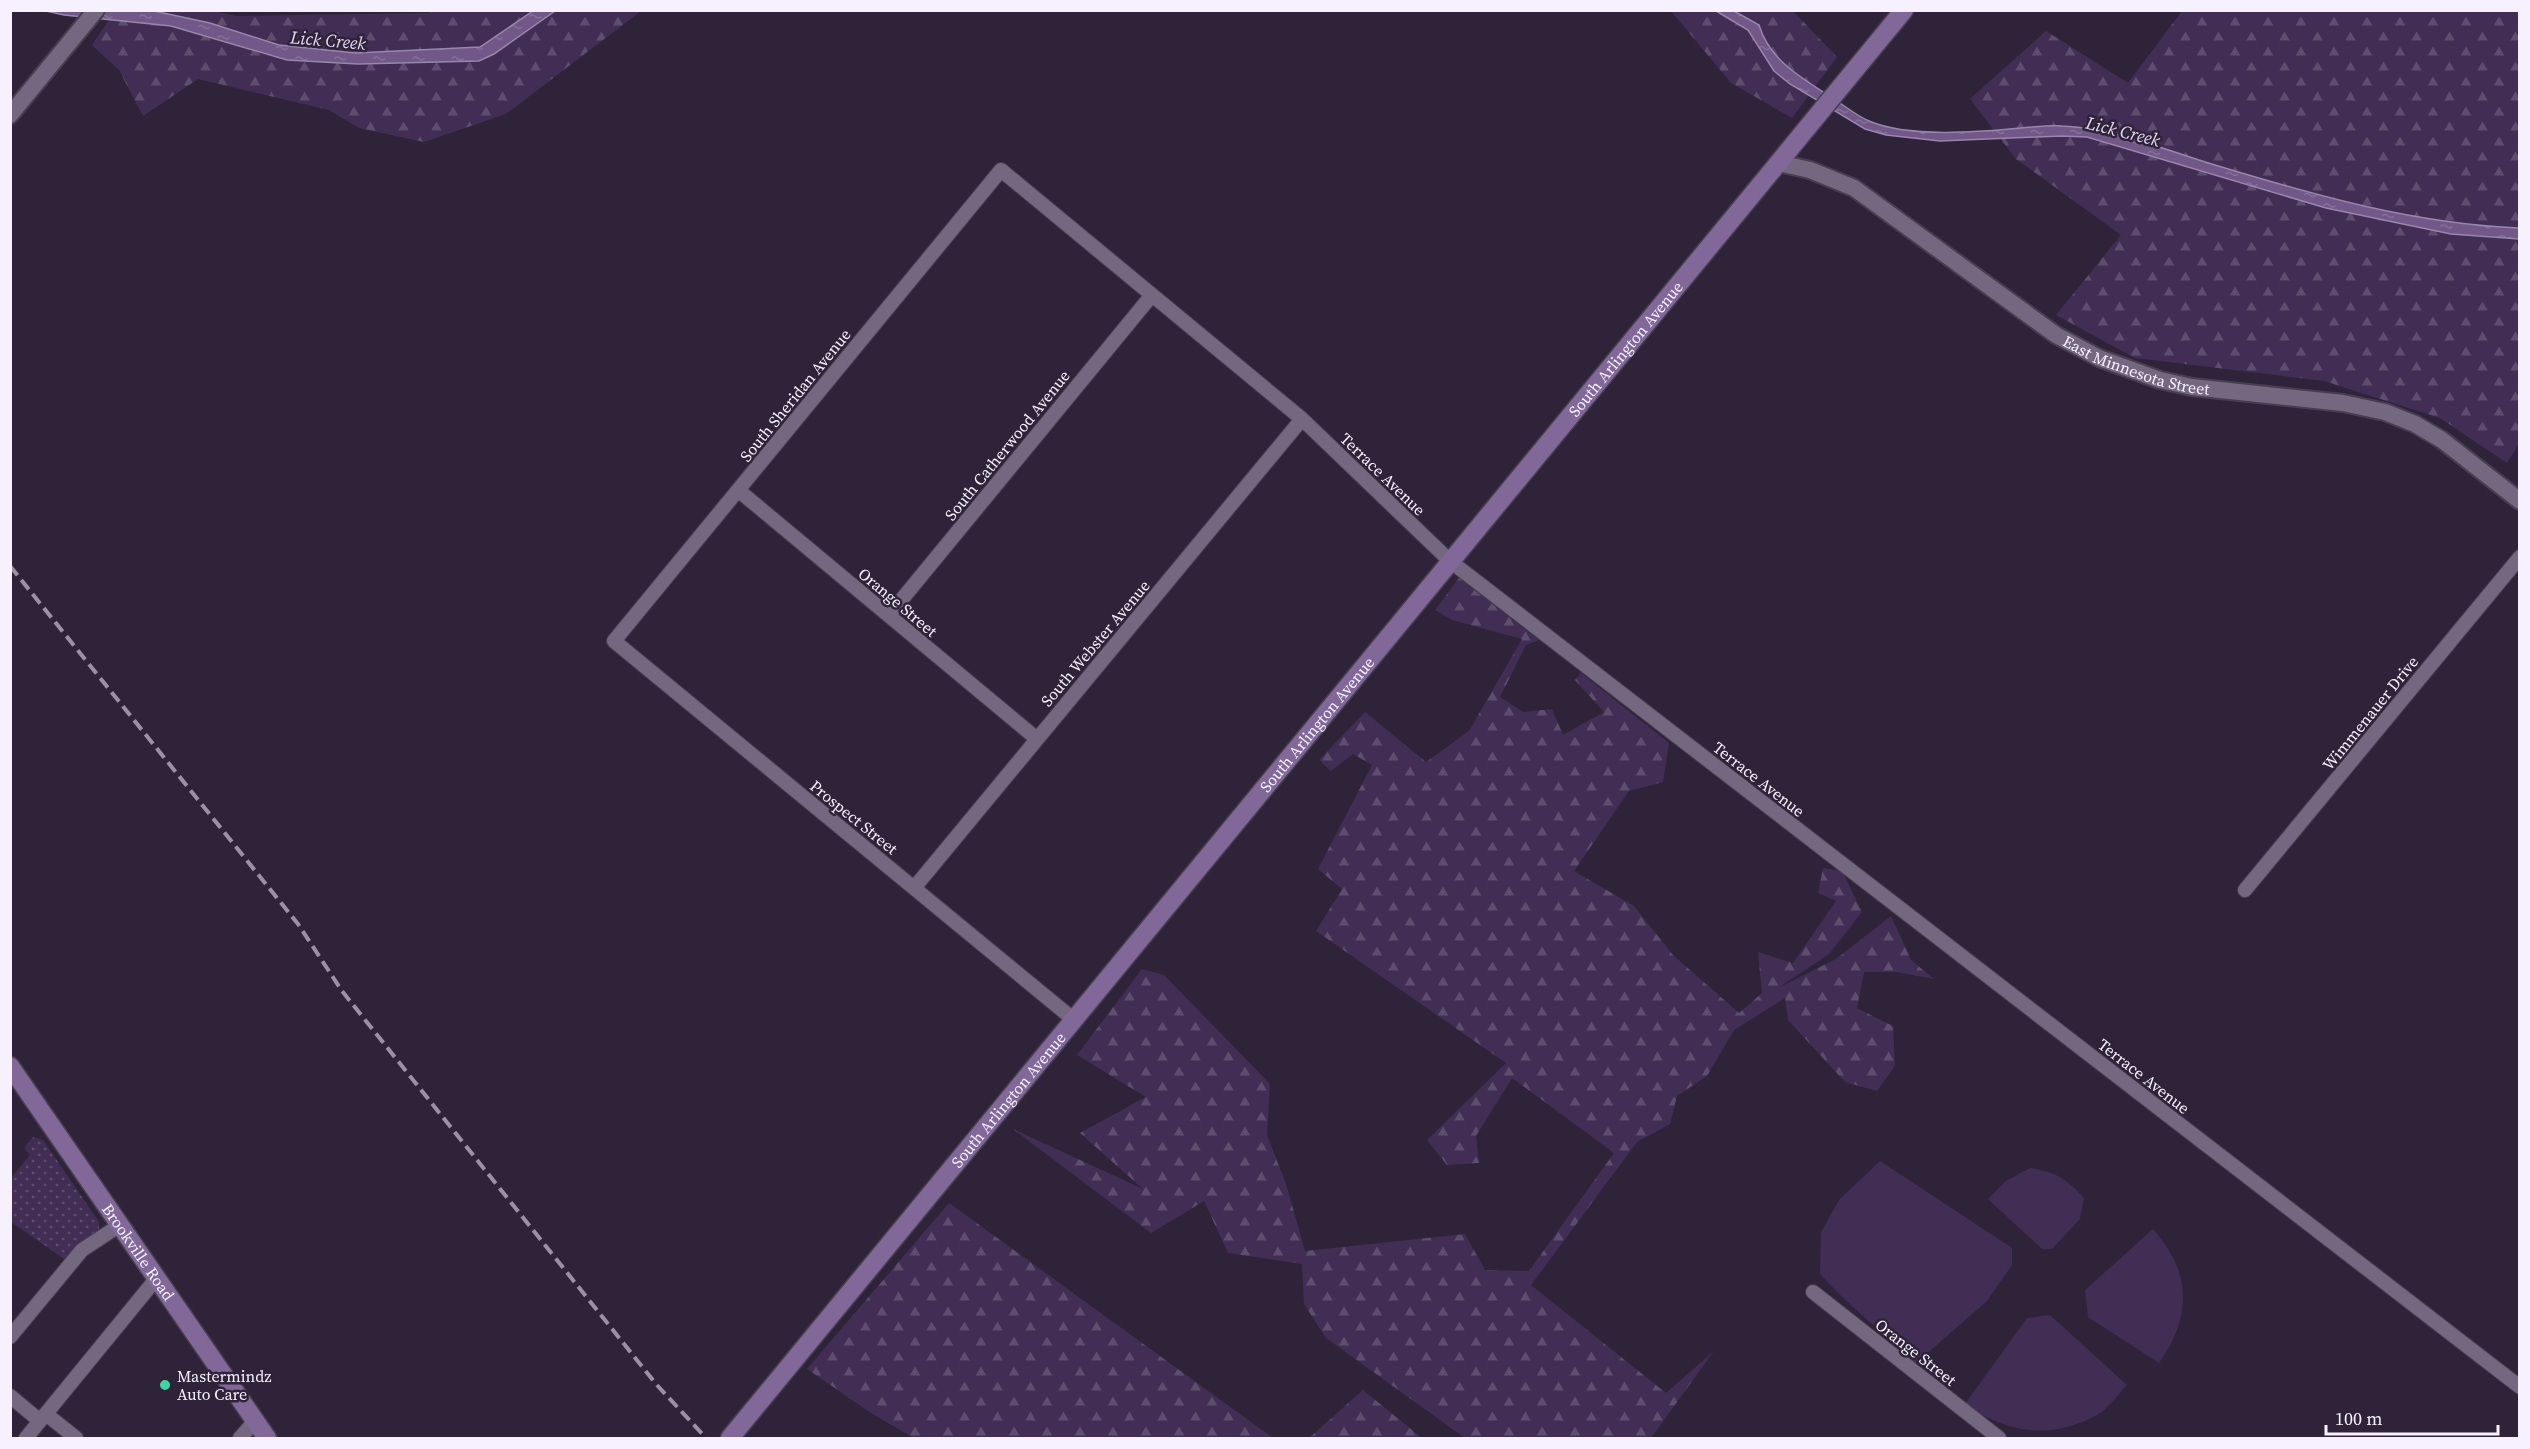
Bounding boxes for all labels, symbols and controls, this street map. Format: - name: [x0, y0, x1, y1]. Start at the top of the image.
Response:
- water label: Lick Creek: [288, 24, 367, 56]
- water label: Lick Creek: [2082, 109, 2163, 152]
- street label: South Arlington Avenue: [1563, 276, 1688, 421]
- street label: South Sheridan Avenue: [735, 324, 855, 466]
- street label: East Minnesota Street: [2059, 330, 2212, 400]
- street label: South Catherwood Avenue: [939, 365, 1075, 525]
- street label: Terrace Avenue: [1336, 428, 1430, 520]
- street label: Orange Street: [854, 562, 943, 642]
- street label: South Webster Avenue: [1035, 575, 1155, 711]
- street label: Wimmenauer Drive: [2317, 651, 2423, 775]
- street label: South Arlington Avenue: [1254, 652, 1379, 797]
- street label: Terrace Avenue: [1709, 736, 1809, 822]
- street label: Prospect Street: [805, 775, 903, 860]
- street label: South Arlington Avenue: [946, 1027, 1070, 1172]
- street label: Terrace Avenue: [2094, 1033, 2194, 1119]
- street label: Brookville Road: [97, 1199, 180, 1305]
- street label: Orange Street: [1871, 1313, 1962, 1391]
- place label: Mastermindz Auto Care: [177, 1365, 272, 1405]
- marker: Mastermindz Auto Care: [158, 1378, 172, 1392]
- scale bar: [2326, 1398, 2498, 1436]
- text: 100 m: [2335, 1406, 2382, 1431]

